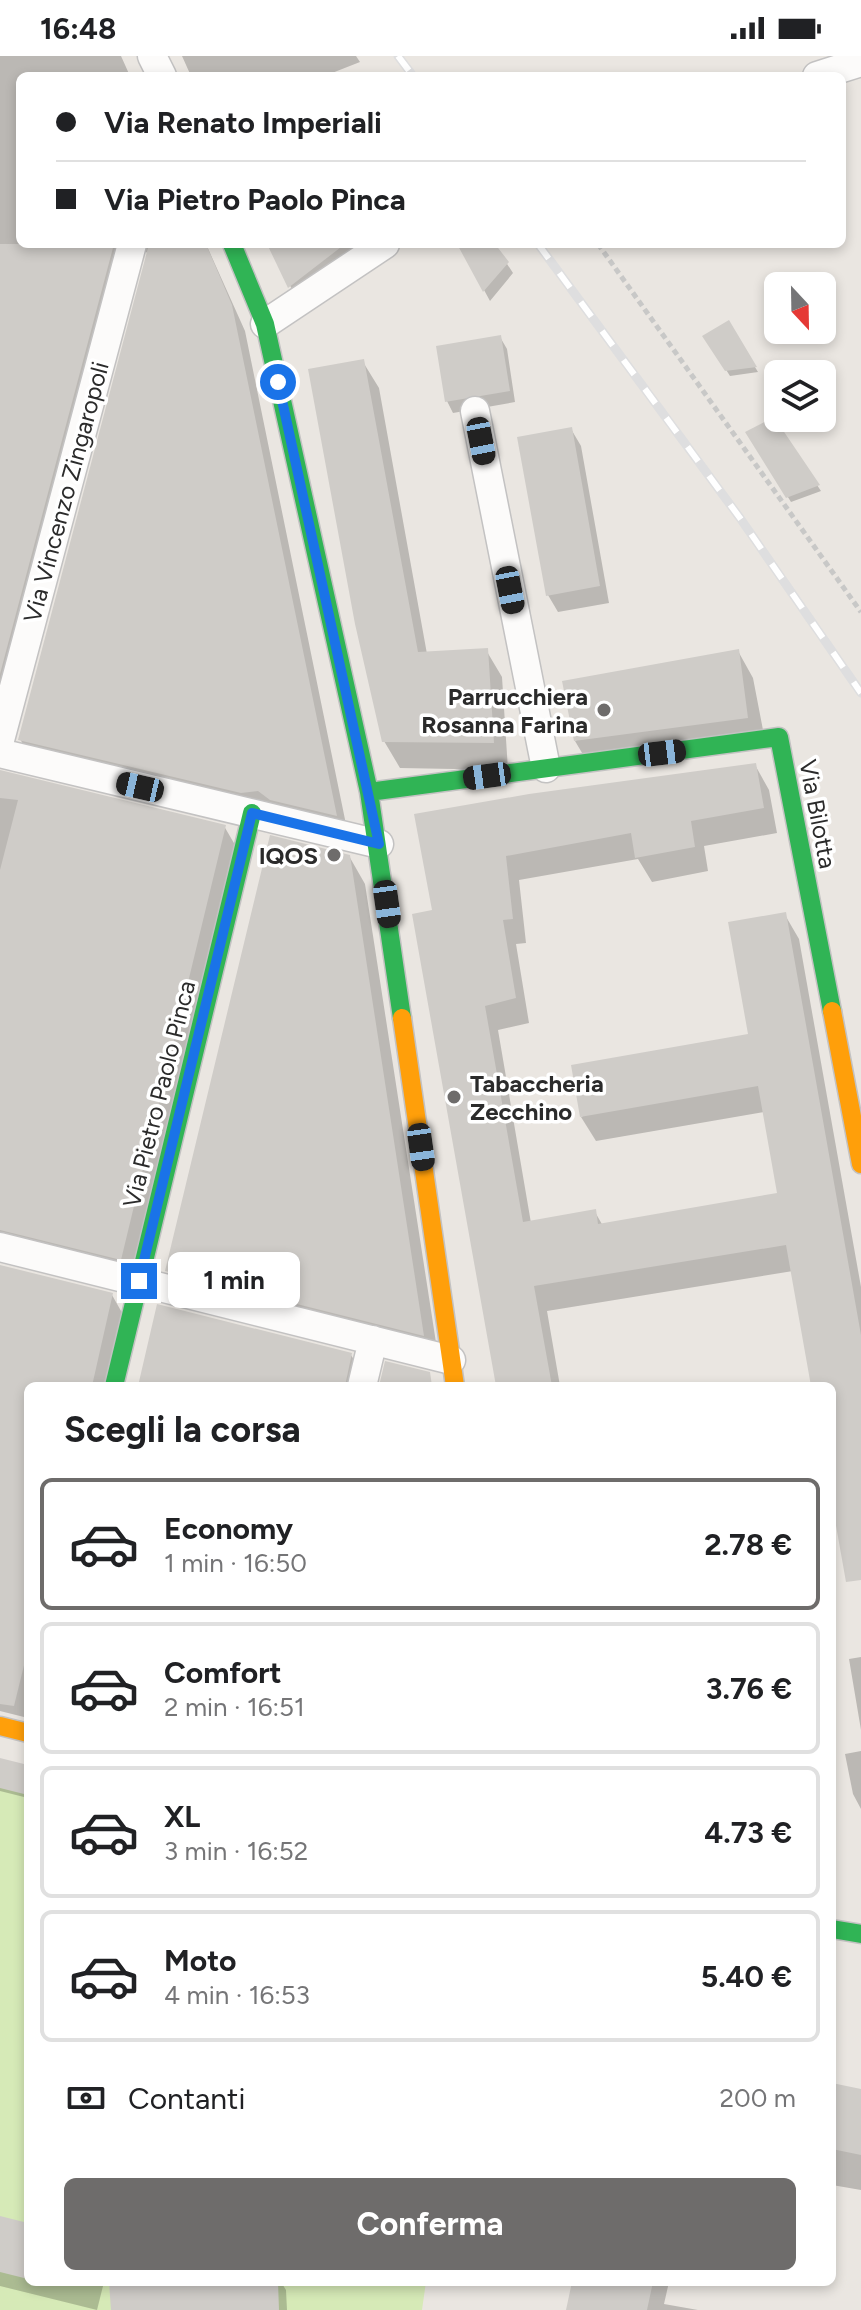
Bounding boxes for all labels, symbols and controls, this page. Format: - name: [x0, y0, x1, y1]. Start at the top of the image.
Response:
- text: 16:48: [40, 10, 116, 47]
- text: Via Renato Imperiali: [104, 104, 382, 141]
- text: Via Pietro Paolo Pinca: [104, 181, 406, 218]
- north arrow: [764, 272, 836, 344]
- map controls: [764, 272, 836, 432]
- street label: Via Vincenzo Zingaropoli: [17, 358, 115, 626]
- button: layers: [764, 360, 836, 432]
- route start: [260, 364, 296, 400]
- car: [465, 415, 497, 467]
- car: [494, 564, 526, 616]
- place label: Parrucchiera Rosanna Farina: [421, 682, 588, 739]
- marker: Parrucchiera Rosanna Farina: [595, 701, 613, 719]
- car: [637, 738, 687, 768]
- street label: Via Bilotta: [793, 757, 843, 871]
- car: [462, 761, 512, 791]
- car: [114, 770, 166, 804]
- place label: IQOS: [259, 841, 318, 870]
- marker: IQOS: [325, 846, 343, 864]
- car: [372, 879, 402, 929]
- street label: Via Pietro Paolo Pinca: [117, 977, 201, 1211]
- place label: Tabaccheria Zecchino: [470, 1069, 604, 1126]
- marker: Tabaccheria Zecchino: [445, 1088, 463, 1106]
- car: [406, 1122, 436, 1172]
- callout: 1 min: [167, 1253, 299, 1309]
- route end: [121, 1263, 157, 1299]
- text: 1 min: [203, 1264, 265, 1296]
- text: Scegli la corsa: [64, 1408, 301, 1451]
- icon: car: [68, 1508, 140, 1580]
- text: Economy: [164, 1510, 293, 1547]
- text: 2.78 €: [704, 1526, 792, 1563]
- text: 1 min · 16:50: [164, 1547, 307, 1579]
- icon: car: [68, 1652, 140, 1724]
- text: Comfort: [164, 1654, 282, 1691]
- text: 3.76 €: [706, 1670, 792, 1707]
- text: 2 min · 16:51: [164, 1691, 305, 1723]
- icon: car: [68, 1796, 140, 1868]
- text: XL: [164, 1798, 200, 1835]
- text: 4.73 €: [704, 1814, 792, 1851]
- text: 3 min · 16:52: [164, 1835, 308, 1867]
- icon: car: [68, 1940, 140, 2012]
- text: Moto: [164, 1942, 236, 1979]
- text: 5.40 €: [701, 1958, 792, 1995]
- text: 4 min · 16:53: [164, 1979, 310, 2011]
- icon: cash: [64, 2076, 108, 2120]
- text: Contanti: [128, 2080, 245, 2117]
- text: 200 m: [720, 2082, 796, 2114]
- button: Conferma: [64, 2178, 796, 2270]

